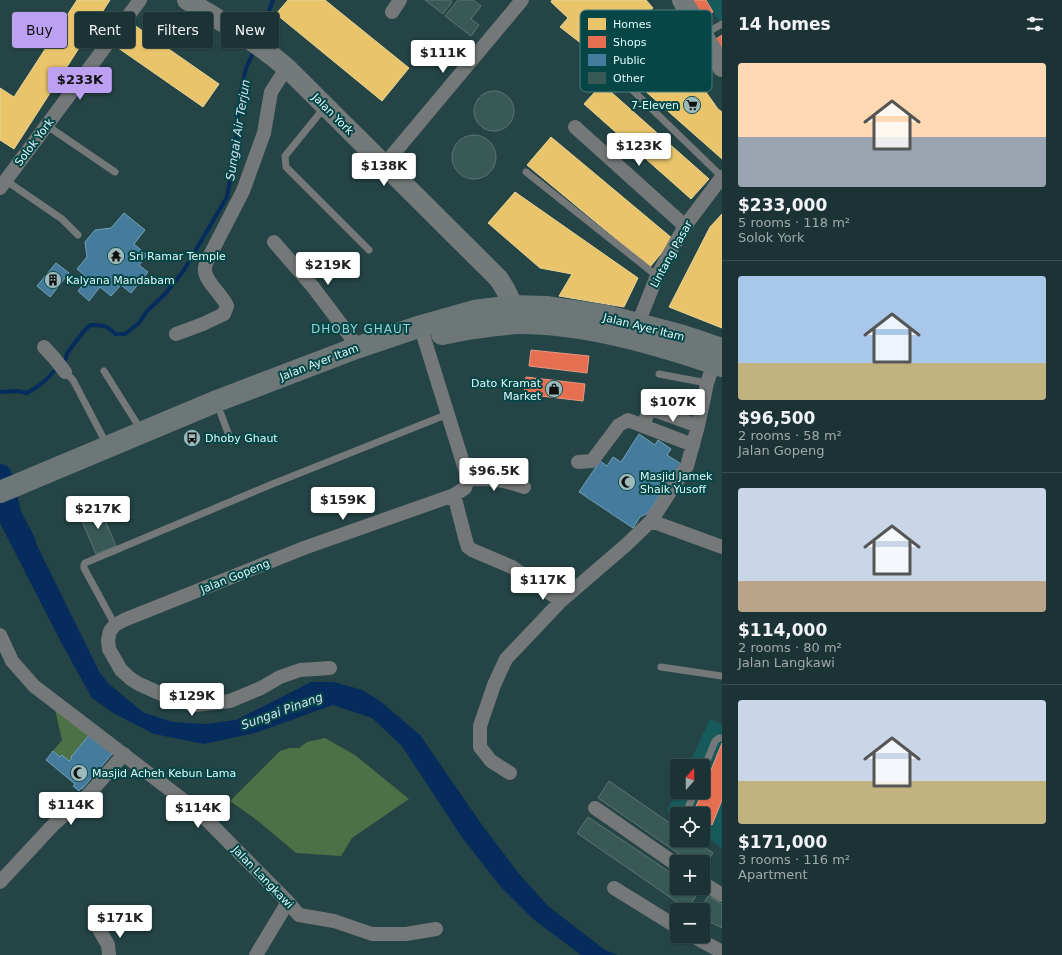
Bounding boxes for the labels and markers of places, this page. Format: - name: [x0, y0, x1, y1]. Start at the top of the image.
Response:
- pin: $111K: [415, 40, 471, 74]
- pin: $233K: [52, 67, 108, 101]
- supermarket icon: 7-Eleven: [682, 95, 702, 115]
- place label: 7-Eleven: [631, 99, 679, 112]
- pin: $123K: [611, 133, 667, 167]
- pin: $138K: [356, 153, 412, 187]
- temple icon: Sri Ramar Temple: [106, 246, 126, 266]
- place label: Sri Ramar Temple: [129, 250, 226, 263]
- pin: $219K: [300, 252, 356, 286]
- building icon: Kalyana Mandabam: [43, 270, 63, 290]
- place label: Kalyana Mandabam: [66, 274, 175, 287]
- place label: Dato Kramat Market: [471, 377, 542, 403]
- shop icon: Dato Kramat Market: [544, 379, 564, 399]
- pin: $107K: [645, 389, 701, 423]
- bus stop icon: Dhoby Ghaut: [182, 428, 202, 448]
- place label: Dhoby Ghaut: [205, 432, 278, 445]
- pin: $96.5K: [461, 458, 527, 492]
- place label: Masjid Jamek Shaik Yusoff: [640, 470, 713, 496]
- mosque icon: Masjid Jamek Shaik Yusoff: [617, 472, 637, 492]
- pin: $159K: [315, 487, 371, 521]
- pin: $217K: [70, 496, 126, 530]
- pin: $117K: [515, 567, 571, 601]
- pin: $129K: [164, 683, 220, 717]
- mosque icon: Masjid Acheh Kebun Lama: [69, 763, 89, 783]
- place label: Masjid Acheh Kebun Lama: [92, 767, 236, 780]
- pin: $114K: [43, 792, 99, 826]
- pin: $114K: [170, 795, 226, 829]
- pin: $171K: [92, 905, 148, 939]

